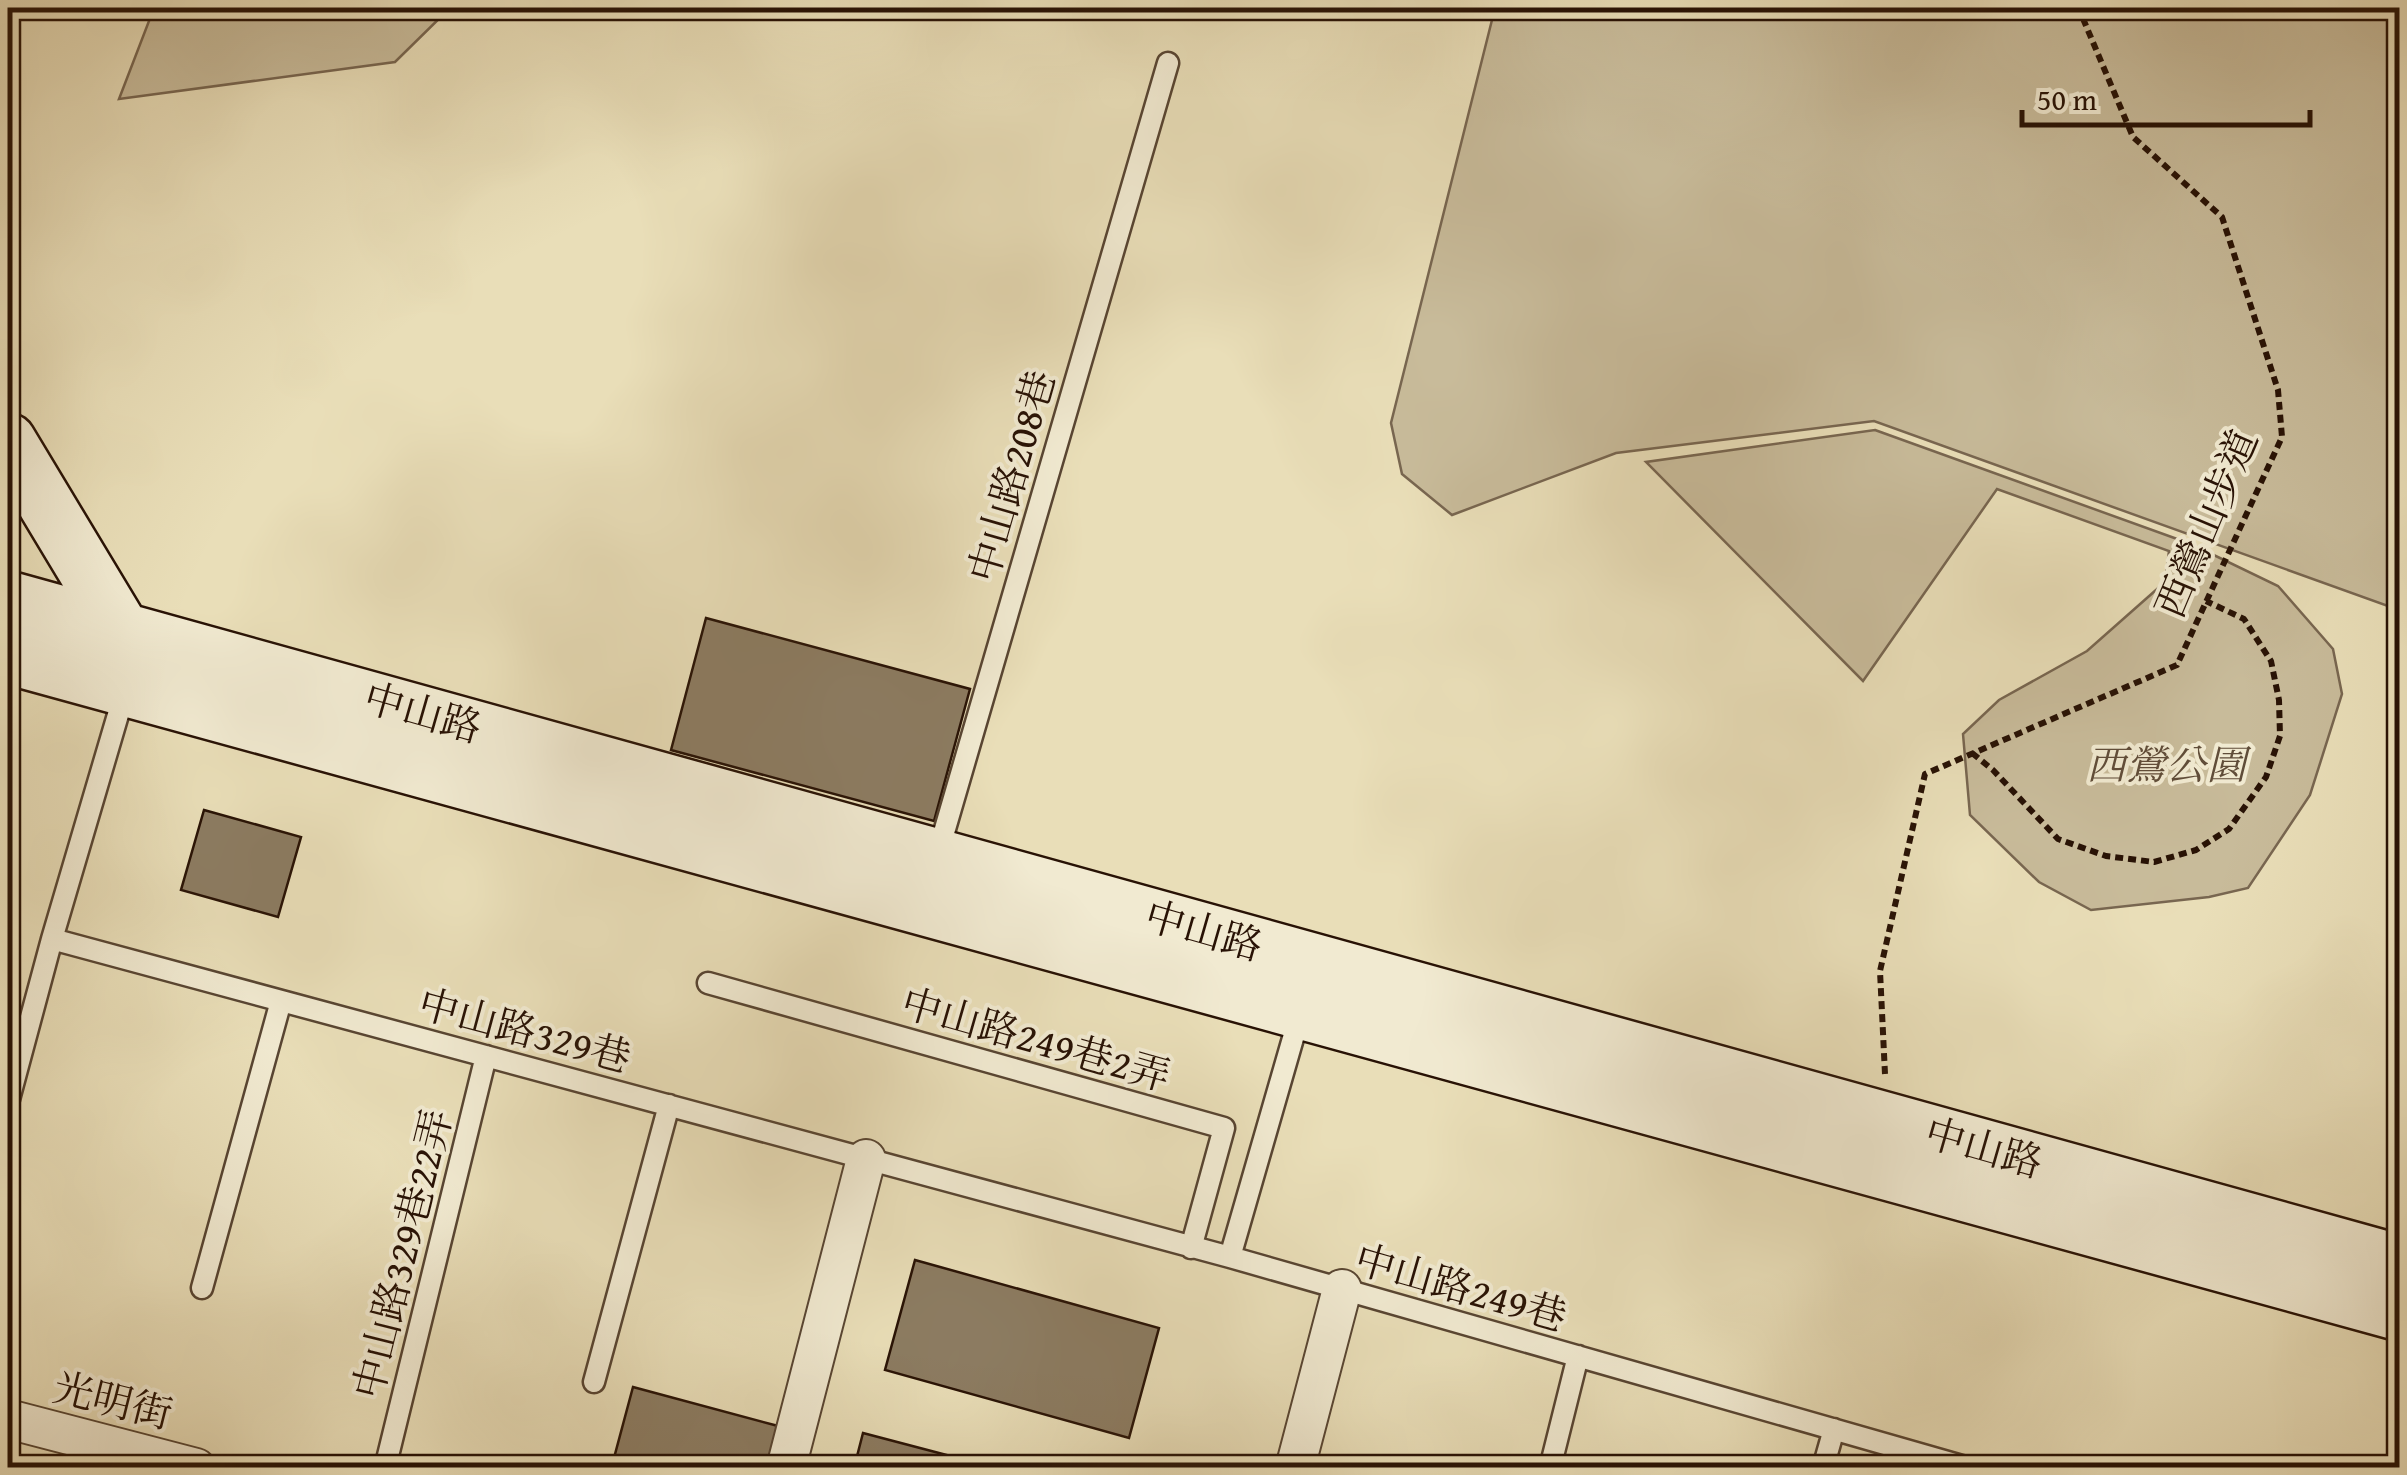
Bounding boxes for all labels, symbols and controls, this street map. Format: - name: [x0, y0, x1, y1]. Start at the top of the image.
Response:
- scale bar: [2022, 65, 2310, 127]
- text: 50 m: [2037, 77, 2097, 121]
- street label: 中山路208巷: [953, 363, 1069, 589]
- street label: 西鶯山步道: [2140, 419, 2272, 627]
- street label: 中山路: [357, 667, 489, 757]
- park label: 西鶯公園: [2086, 735, 2252, 794]
- street label: 中山路: [1138, 885, 1270, 975]
- street label: 中山路249巷2弄: [895, 972, 1177, 1106]
- street label: 中山路329巷: [412, 973, 638, 1087]
- street label: 中山路: [1918, 1102, 2050, 1192]
- street label: 中山路329巷22弄: [338, 1103, 466, 1405]
- street label: 中山路249巷: [1348, 1229, 1574, 1345]
- street label: 光明街: [48, 1357, 178, 1443]

